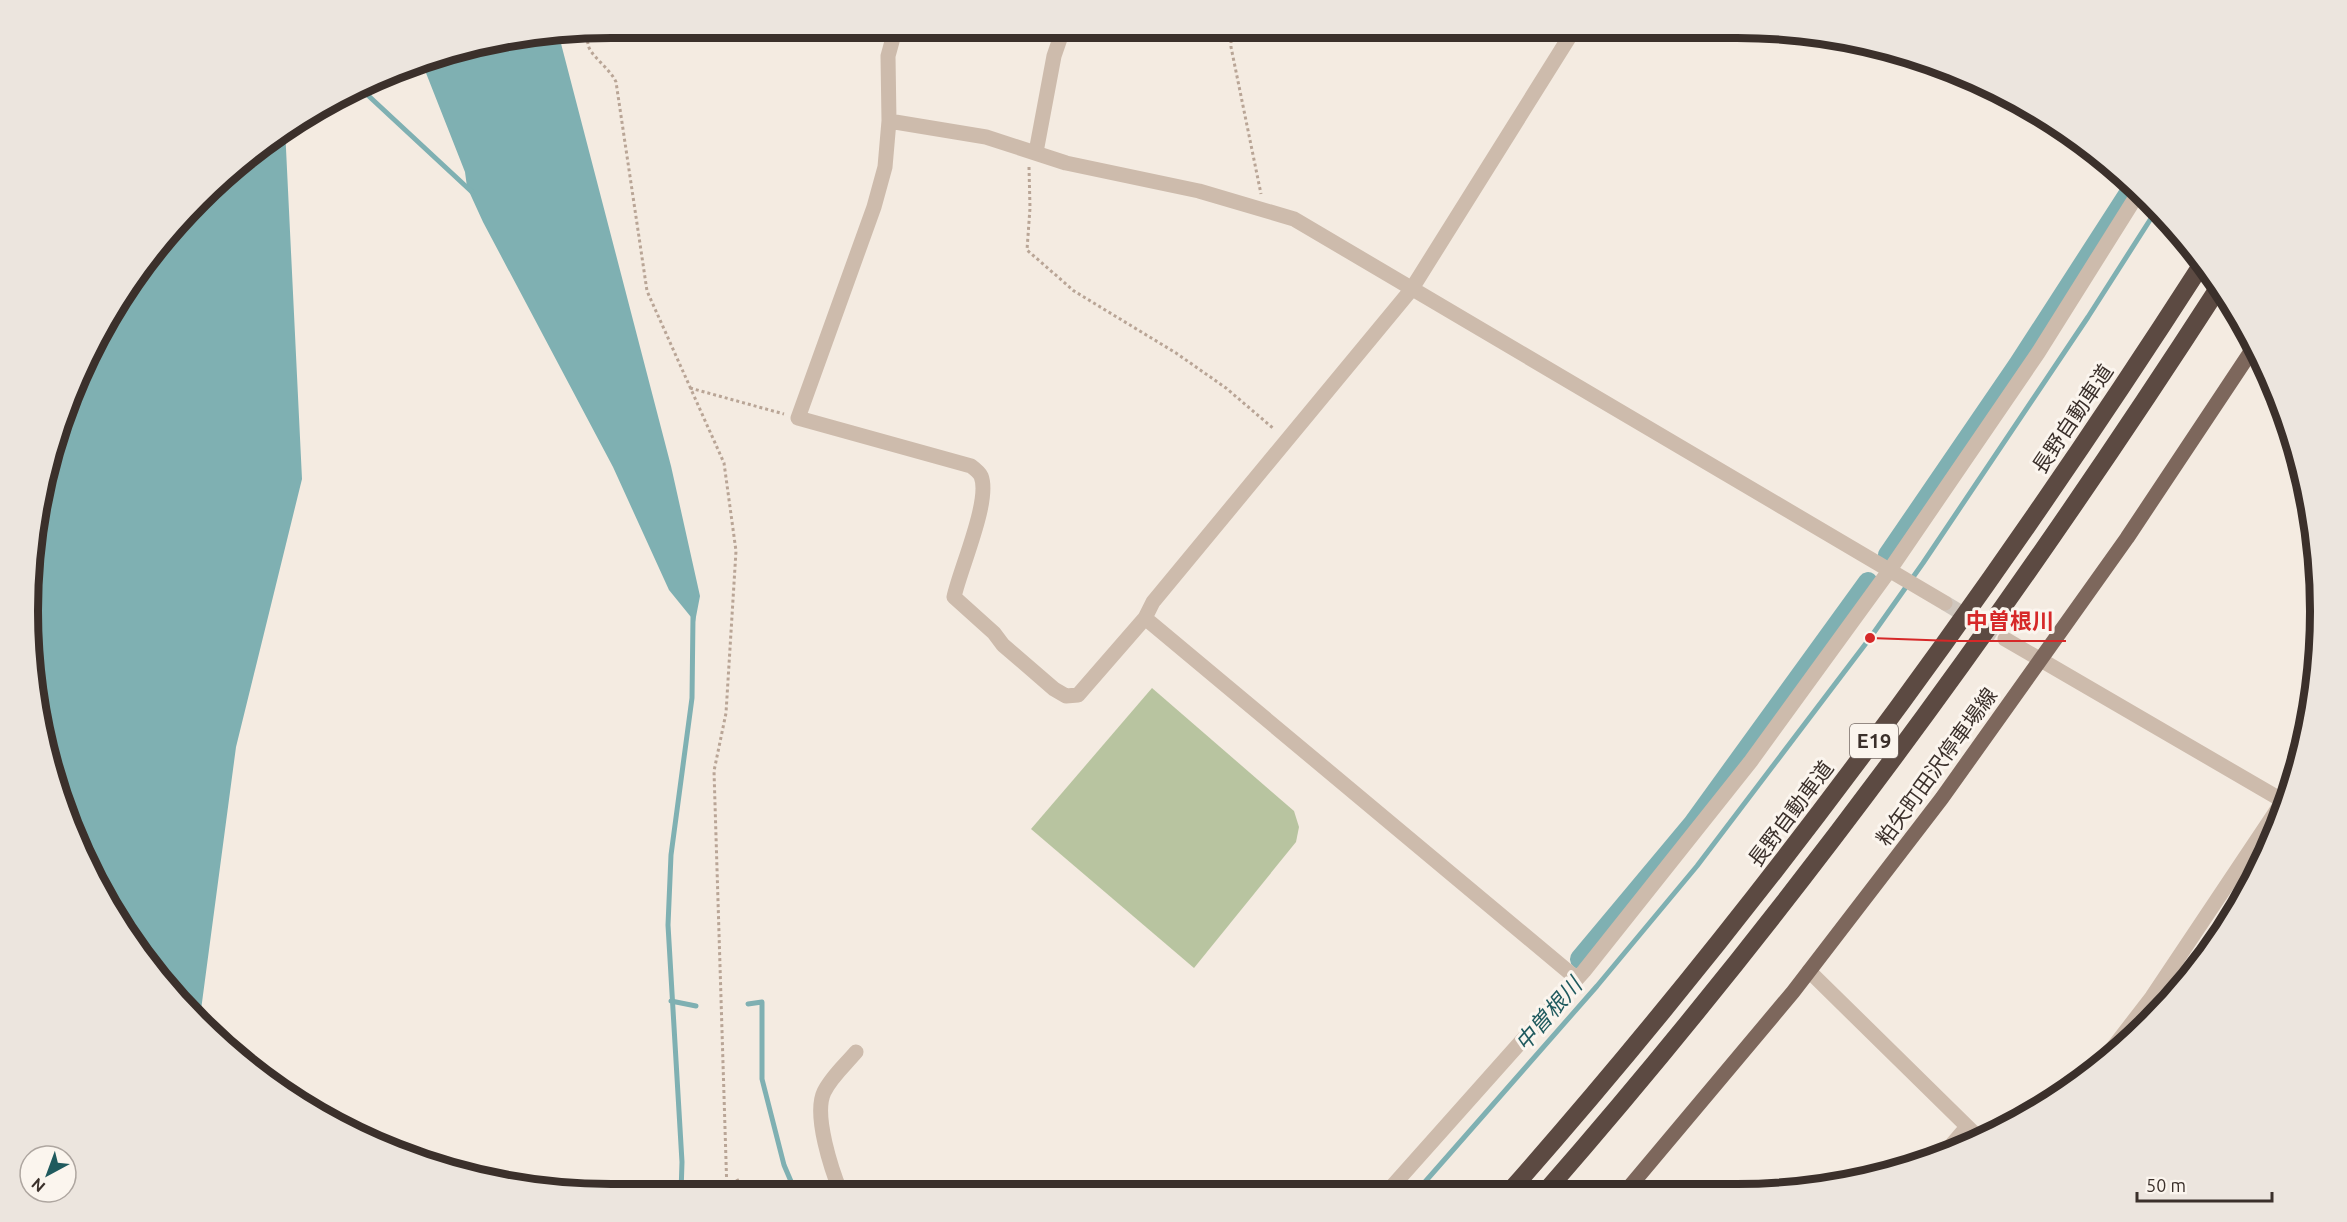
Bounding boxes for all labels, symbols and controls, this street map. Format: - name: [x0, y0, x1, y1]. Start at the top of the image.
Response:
- street label: 長野自動車道: [2027, 360, 2117, 477]
- callout: 中曽根川: [1954, 601, 2066, 641]
- text: 中曽根川: [1966, 608, 2054, 633]
- street label: 粕矢町田沢停車場線: [1871, 683, 2001, 850]
- road number: E19: [1850, 724, 1898, 758]
- street label: 長野自動車道: [1743, 756, 1838, 871]
- water label: 中曽根川: [1509, 971, 1587, 1055]
- north arrow: [18, 1144, 78, 1204]
- scale bar: [2137, 1165, 2272, 1203]
- text: N: [28, 1175, 49, 1196]
- text: 50 m: [2146, 1175, 2186, 1195]

